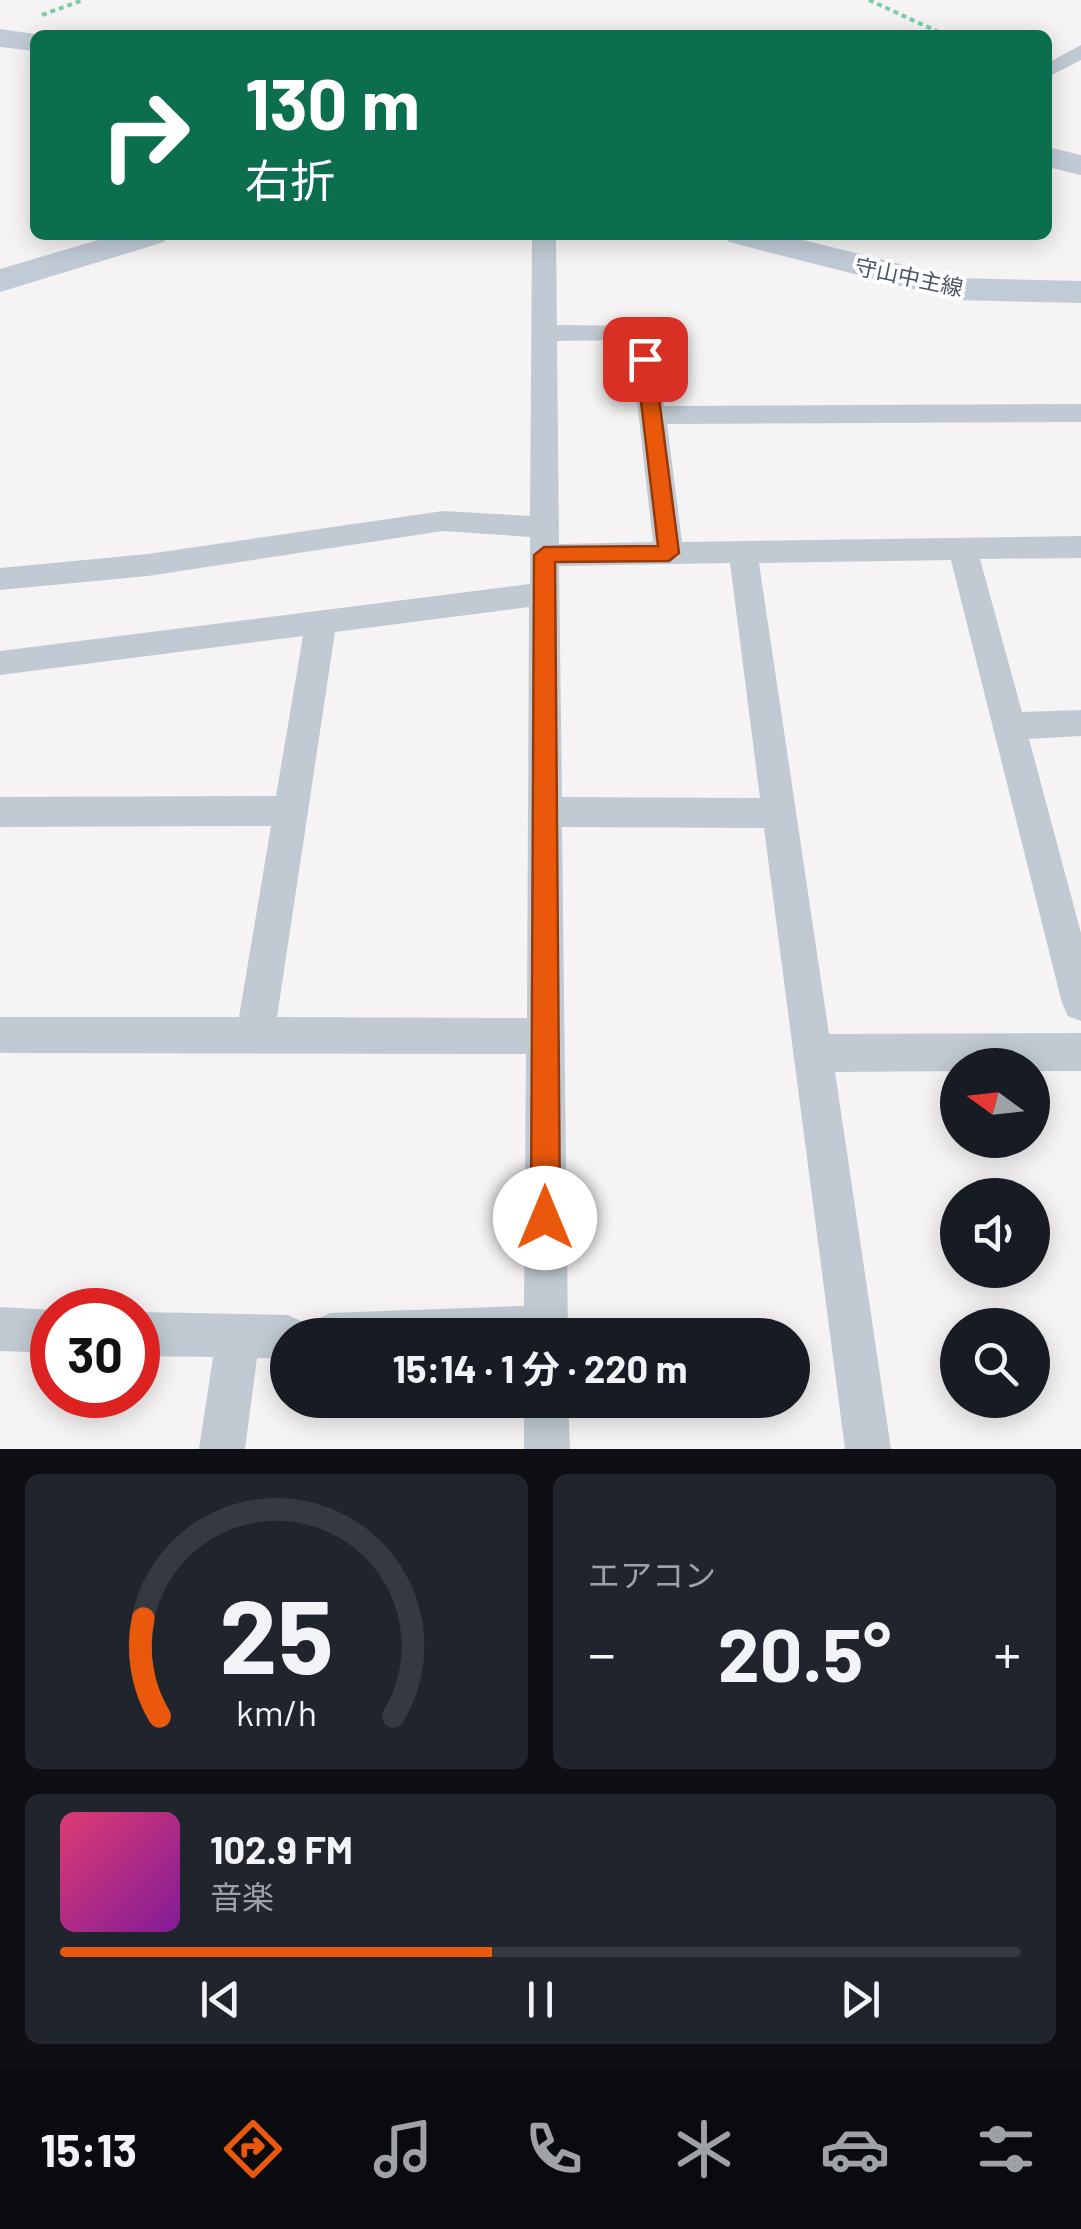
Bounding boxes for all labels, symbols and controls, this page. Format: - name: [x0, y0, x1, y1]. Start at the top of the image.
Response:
- text: 130 m: [245, 60, 420, 144]
- icon: right: [80, 70, 210, 200]
- text: 右折: [245, 152, 335, 206]
- street label: 守山中主線: [853, 252, 966, 300]
- pin: [603, 317, 688, 402]
- icon: arrive: [618, 332, 673, 387]
- north arrow: [940, 1048, 1050, 1158]
- map controls: [940, 1048, 1050, 1418]
- position arrow: [493, 1166, 597, 1270]
- button: sound: [940, 1178, 1050, 1288]
- speed limit sign: 30: [30, 1288, 160, 1418]
- button: search: [940, 1308, 1050, 1418]
- text: 15:14 · 1 分 · 220 m: [392, 1345, 688, 1391]
- text: エアコン: [588, 1555, 716, 1593]
- text: 25: [219, 1570, 334, 1695]
- text: 20.5°: [718, 1607, 891, 1697]
- text: −: [588, 1619, 616, 1685]
- text: +: [993, 1619, 1021, 1685]
- text: km/h: [236, 1690, 317, 1733]
- text: 102.9 FM: [210, 1826, 353, 1872]
- text: 音楽: [210, 1877, 274, 1915]
- icon: previous: [193, 1972, 248, 2027]
- icon: pause: [513, 1972, 568, 2027]
- icon: next: [833, 1972, 888, 2027]
- icon: directions: [218, 2114, 288, 2184]
- icon: music: [368, 2114, 438, 2184]
- icon: phone: [519, 2114, 589, 2184]
- icon: climate: [669, 2114, 739, 2184]
- icon: car: [820, 2114, 890, 2184]
- icon: filters: [971, 2114, 1041, 2184]
- text: 15:13: [40, 2122, 137, 2176]

